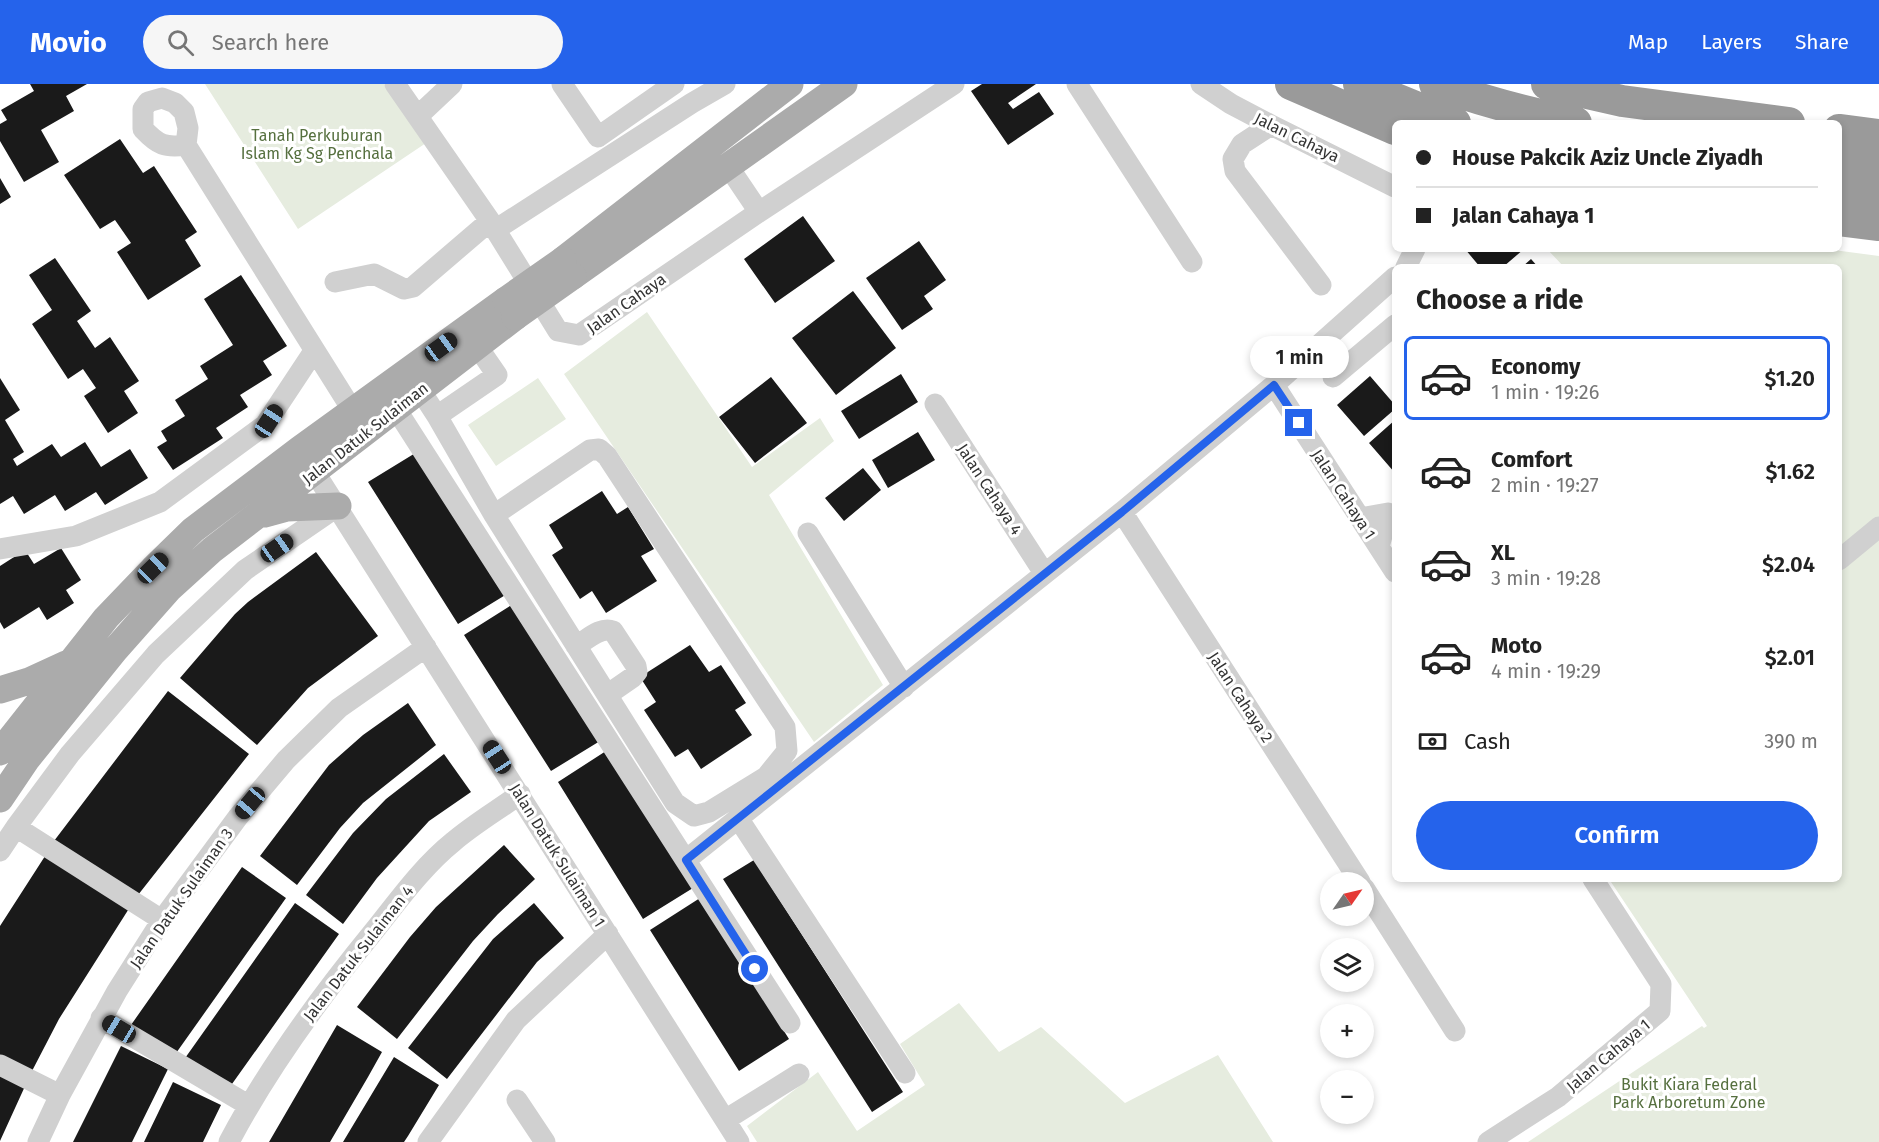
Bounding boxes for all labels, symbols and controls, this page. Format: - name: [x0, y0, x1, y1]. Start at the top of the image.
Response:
- search box: [143, 15, 563, 69]
- text: Movio: [30, 26, 107, 59]
- icon: search: [164, 26, 197, 59]
- text: Search here: [212, 29, 329, 56]
- text: Map: [1628, 29, 1668, 55]
- text: Layers: [1701, 29, 1762, 55]
- text: Share: [1795, 29, 1849, 55]
- street label: Jalan Cahaya: [1251, 109, 1342, 166]
- park label: Tanah Perkuburan Islam Kg Sg Penchala: [241, 126, 393, 163]
- text: House Pakcik Aziz Uncle Ziyadh: [1452, 144, 1763, 171]
- text: Jalan Cahaya 1: [1452, 202, 1595, 229]
- street label: Jalan Cahaya: [583, 269, 669, 338]
- text: Choose a ride: [1416, 284, 1583, 316]
- car: [421, 329, 461, 365]
- callout: 1 min: [1250, 336, 1348, 378]
- text: 1 min: [1275, 345, 1324, 369]
- icon: car: [1419, 351, 1473, 405]
- text: Economy: [1491, 353, 1580, 380]
- text: $1.20: [1764, 365, 1815, 392]
- street label: Jalan Datuk Sulaiman: [299, 378, 432, 488]
- text: 1 min · 19:26: [1491, 380, 1599, 404]
- car: [252, 401, 286, 441]
- route end: [1285, 409, 1312, 436]
- street label: Jalan Cahaya 4: [953, 440, 1026, 539]
- icon: car: [1419, 444, 1473, 498]
- street label: Jalan Cahaya 1: [1308, 446, 1380, 543]
- text: Comfort: [1491, 446, 1572, 473]
- text: $1.62: [1765, 458, 1815, 485]
- text: 2 min · 19:27: [1491, 473, 1599, 497]
- car: [257, 530, 297, 566]
- icon: car: [1419, 537, 1473, 591]
- text: XL: [1491, 539, 1515, 566]
- car: [134, 549, 172, 587]
- text: $2.04: [1762, 551, 1815, 578]
- text: 3 min · 19:28: [1491, 566, 1601, 590]
- icon: car: [1419, 630, 1473, 684]
- text: Moto: [1491, 632, 1542, 659]
- text: $2.01: [1765, 644, 1815, 671]
- street label: Jalan Cahaya 2: [1204, 648, 1277, 746]
- text: 4 min · 19:29: [1491, 659, 1601, 683]
- icon: cash: [1416, 725, 1449, 758]
- text: Cash: [1464, 728, 1511, 755]
- text: 390 m: [1764, 729, 1818, 753]
- car: [480, 737, 514, 777]
- street label: Jalan Datuk Sulaiman 1: [506, 780, 609, 930]
- car: [232, 783, 268, 823]
- button: Confirm: [1416, 801, 1818, 870]
- street label: Jalan Datuk Sulaiman 3: [126, 825, 237, 972]
- north arrow: [1320, 872, 1374, 926]
- map controls: [1320, 872, 1374, 1124]
- street label: Jalan Datuk Sulaiman 4: [299, 881, 418, 1025]
- button: layers: [1320, 938, 1374, 992]
- route start: [741, 955, 768, 982]
- button: +: [1320, 1004, 1374, 1058]
- car: [99, 1012, 139, 1046]
- street label: Jalan Cahaya 1: [1563, 1015, 1654, 1096]
- button: −: [1320, 1070, 1374, 1124]
- park label: Bukit Kiara Federal Park Arboretum Zone: [1613, 1075, 1765, 1112]

